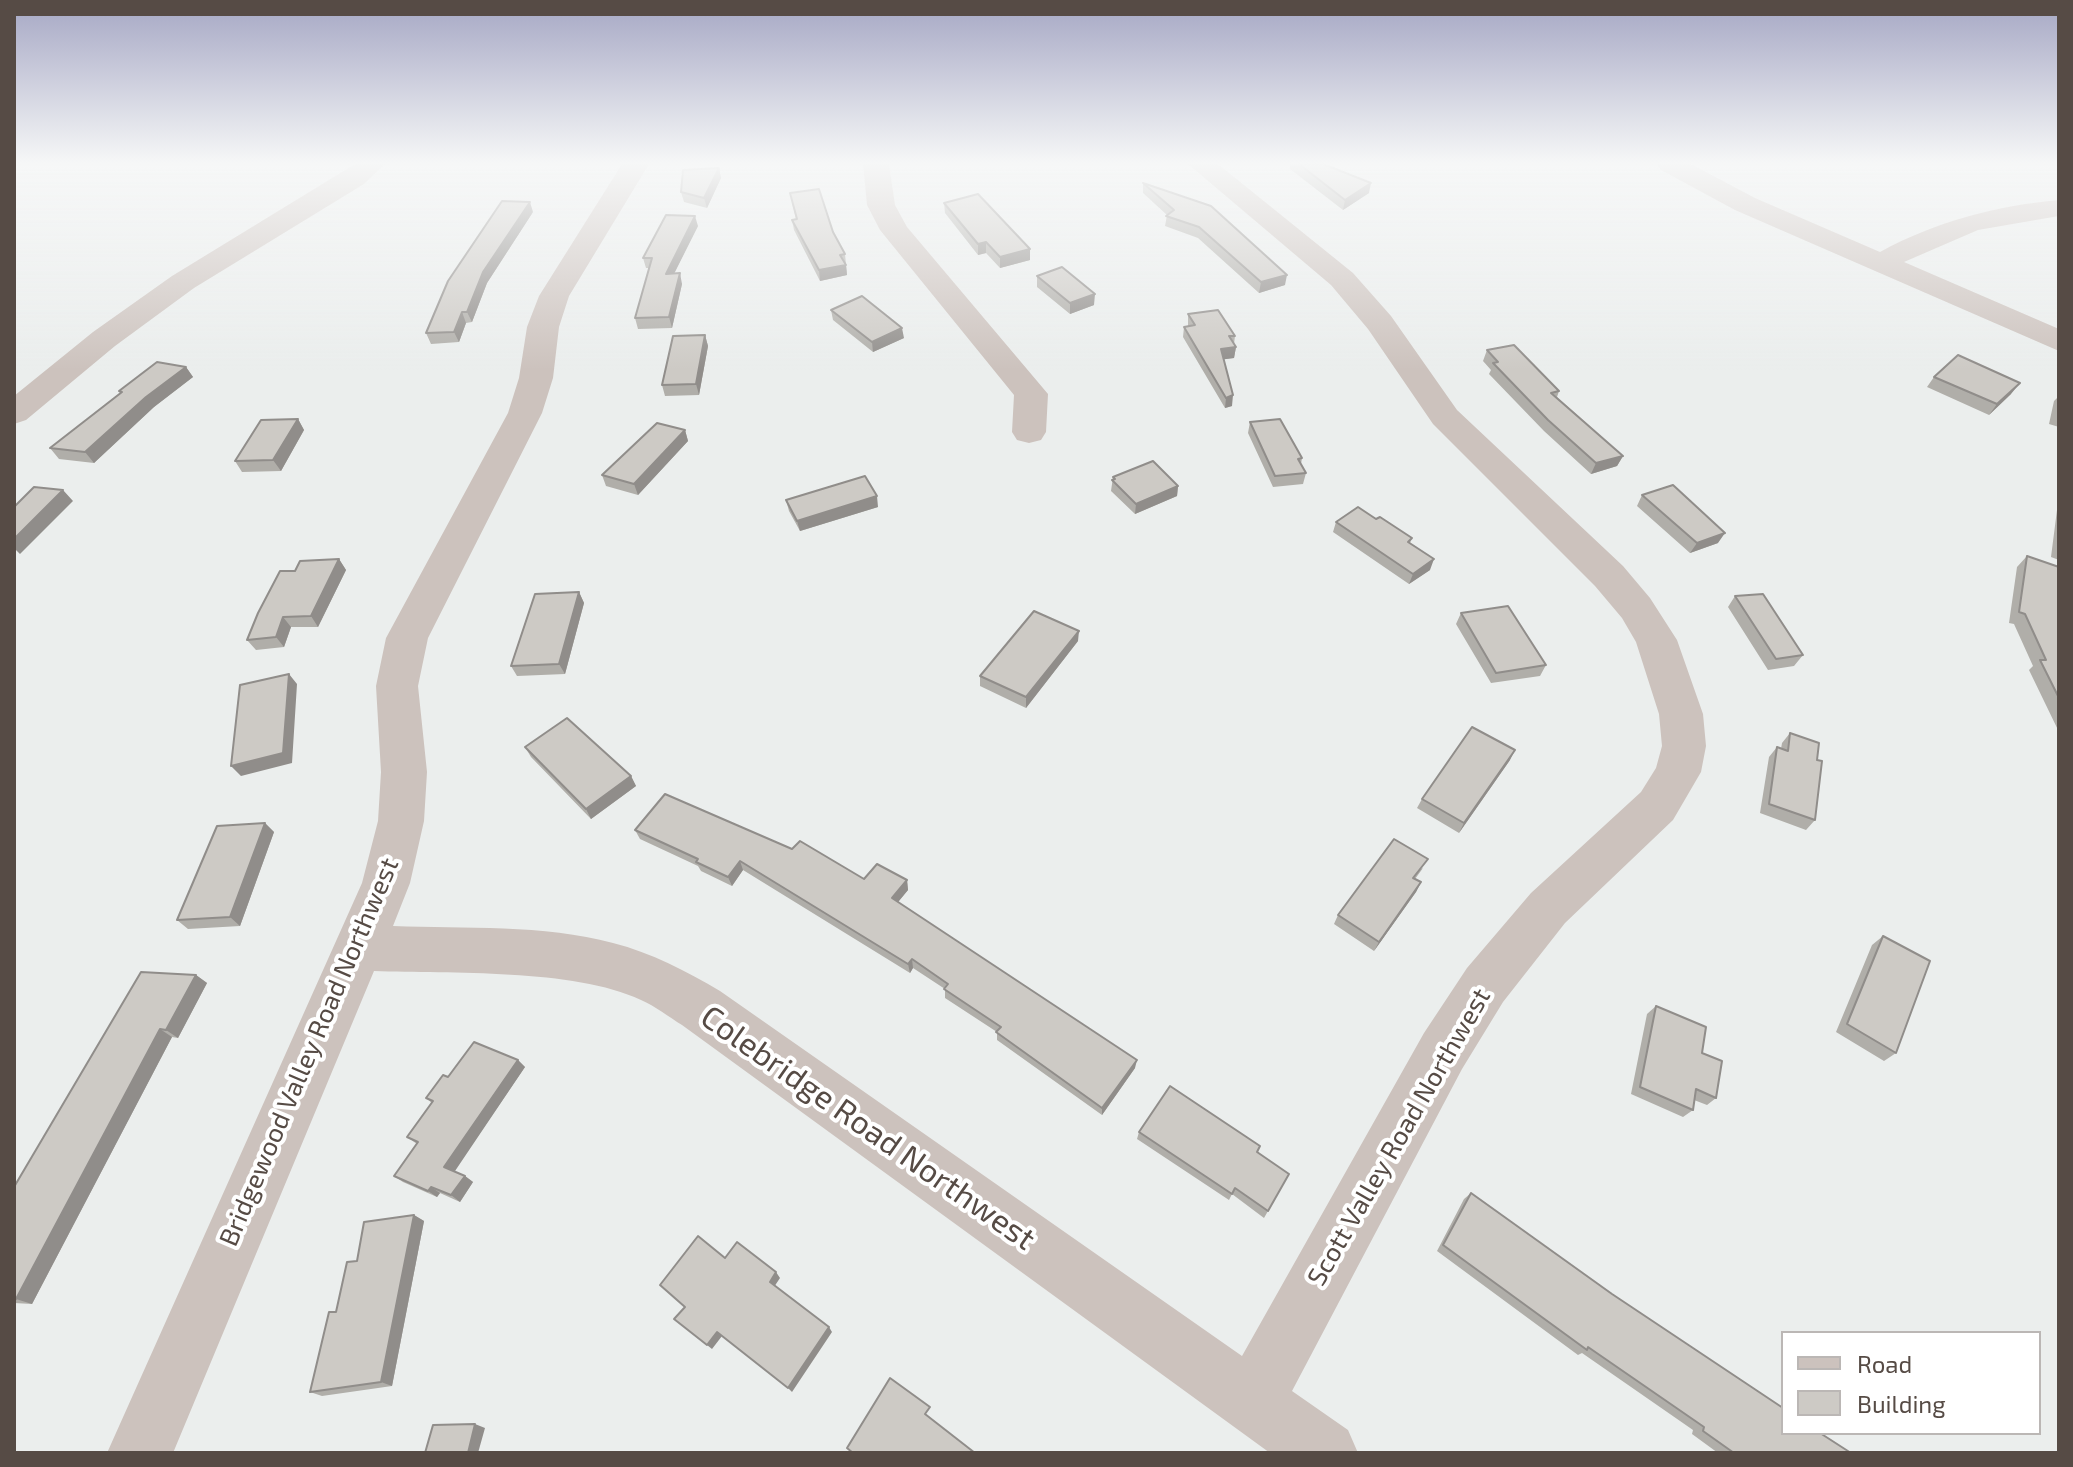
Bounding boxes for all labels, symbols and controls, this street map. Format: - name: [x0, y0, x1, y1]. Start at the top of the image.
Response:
- street label: Bridgewood Valley Road Northwest: [213, 853, 405, 1251]
- street label: Scott Valley Road Northwest: [1301, 983, 1497, 1291]
- street label: Colebridge Road Northwest: [693, 998, 1043, 1258]
- legend: [1781, 1331, 2041, 1435]
- text: Road: [1857, 1349, 1912, 1378]
- text: Building: [1857, 1389, 1946, 1418]

